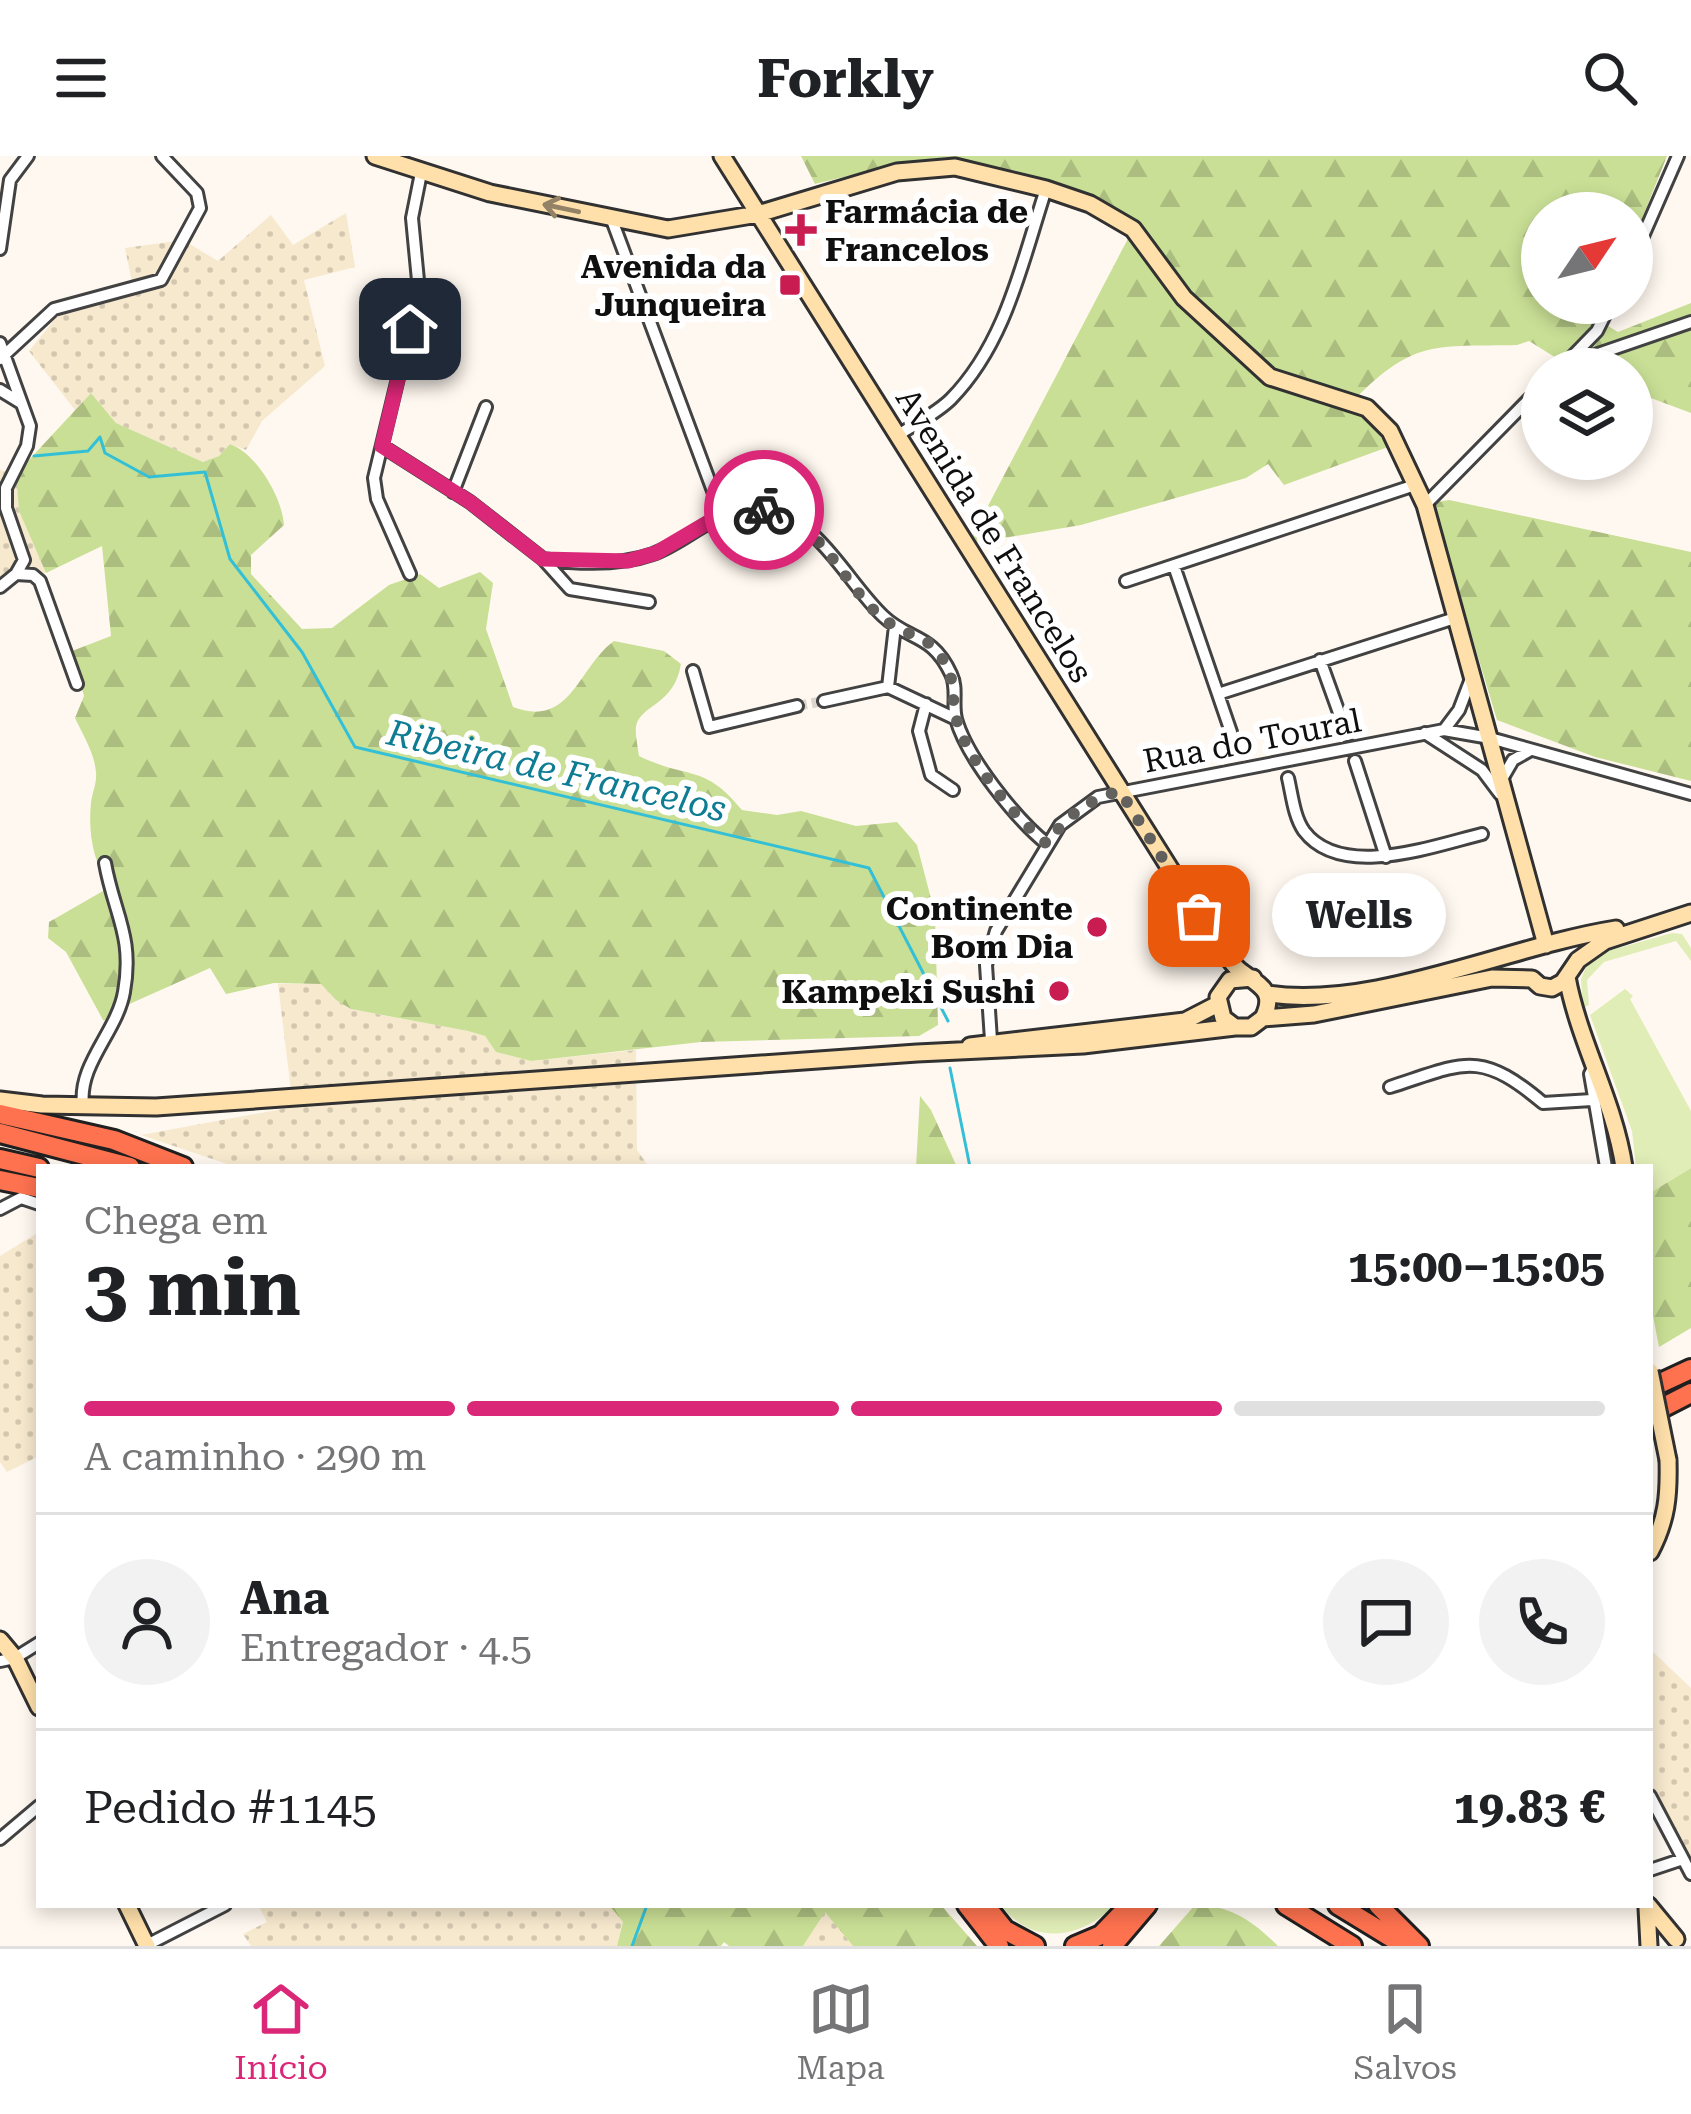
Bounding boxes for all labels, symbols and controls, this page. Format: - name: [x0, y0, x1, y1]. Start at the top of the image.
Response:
- icon: menu: [48, 45, 114, 111]
- icon: search: [1577, 45, 1643, 111]
- text: Forkly: [757, 47, 934, 110]
- place label: Farmácia de Francelos: [825, 192, 1028, 269]
- north arrow: [1521, 192, 1653, 324]
- map controls: [1521, 192, 1653, 480]
- one-way arrow: [542, 196, 580, 219]
- marker: Farmácia de Francelos: [788, 217, 814, 243]
- place label: Avenida da Junqueira: [581, 247, 767, 324]
- marker: Avenida da Junqueira: [777, 272, 803, 298]
- pin: [359, 278, 461, 380]
- icon: home: [377, 296, 443, 362]
- button: layers: [1521, 348, 1653, 480]
- street label: Avenida de Francelos: [888, 381, 1101, 690]
- courier: [704, 450, 824, 570]
- icon: bike: [731, 477, 797, 543]
- street label: Rua do Toural: [1140, 700, 1364, 781]
- water label: Ribeira de Francelos: [382, 711, 730, 830]
- pin: [1148, 865, 1250, 967]
- callout: Wells: [1271, 874, 1445, 958]
- icon: bag: [1166, 883, 1232, 949]
- place label: Continente Bom Dia: [886, 889, 1074, 966]
- text: Wells: [1305, 892, 1413, 938]
- marker: Continente Bom Dia: [1084, 914, 1110, 940]
- place label: Kampeki Sushi: [781, 972, 1035, 1011]
- marker: Kampeki Sushi: [1046, 978, 1072, 1004]
- text: Chega em: [84, 1198, 268, 1244]
- text: 15:00–15:05: [1348, 1240, 1605, 1293]
- text: 3 min: [84, 1243, 301, 1334]
- text: A caminho · 290 m: [84, 1434, 426, 1480]
- button: person: [84, 1559, 210, 1685]
- button: chat: [1323, 1559, 1449, 1685]
- button: phone: [1479, 1559, 1605, 1685]
- text: Ana: [240, 1572, 329, 1625]
- text: Entregador · 4.5: [240, 1625, 532, 1671]
- text: Pedido #1145: [84, 1781, 377, 1834]
- text: 19.83 €: [1453, 1781, 1605, 1834]
- tab: Início: [234, 1976, 328, 2087]
- tab: Mapa: [797, 1976, 885, 2087]
- tab: Salvos: [1353, 1976, 1457, 2087]

